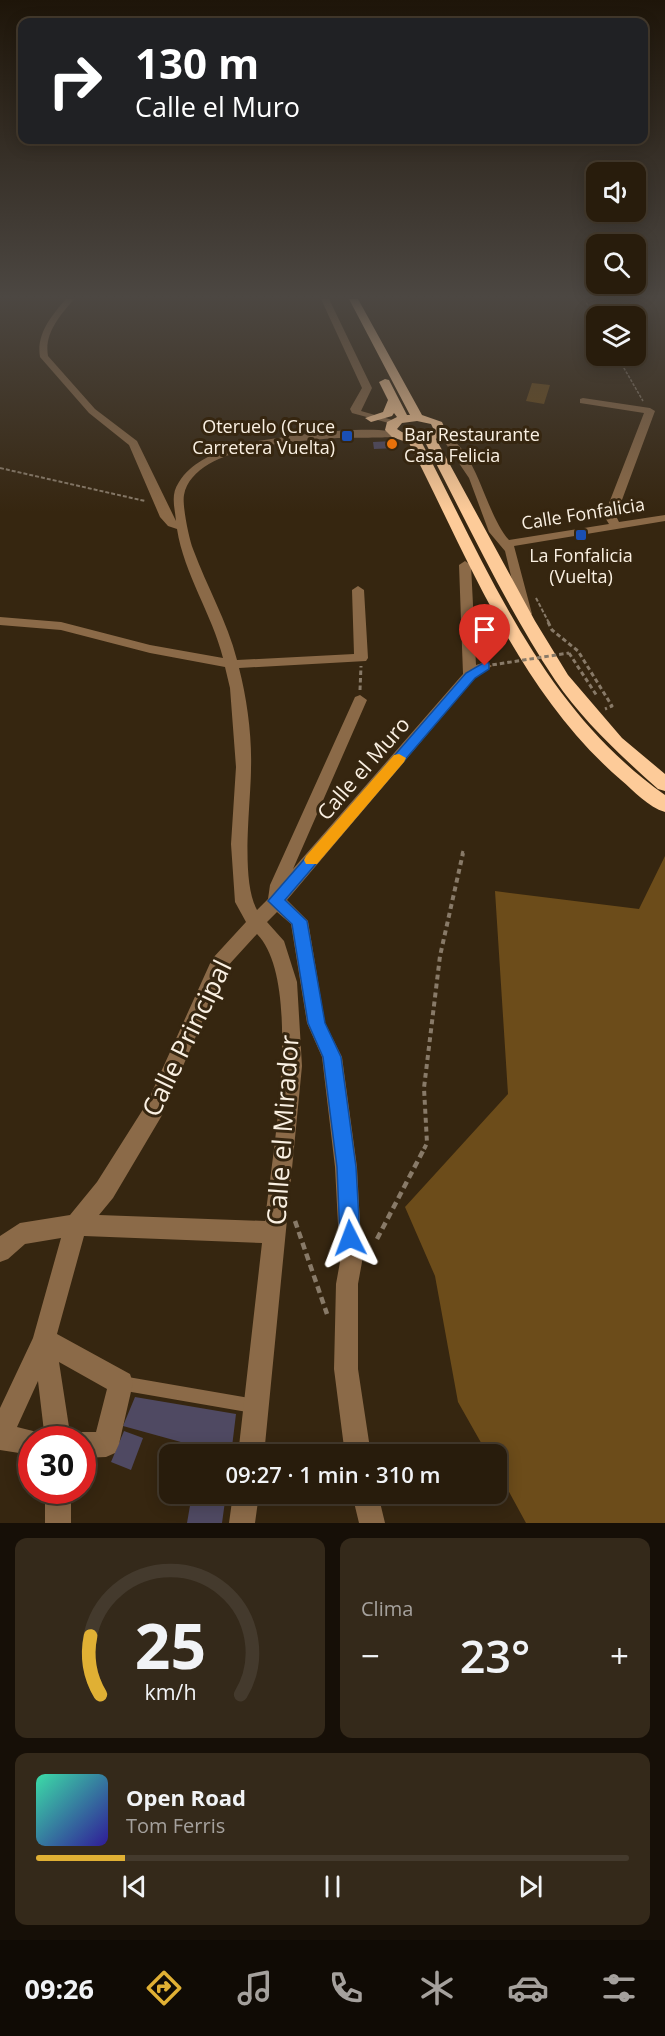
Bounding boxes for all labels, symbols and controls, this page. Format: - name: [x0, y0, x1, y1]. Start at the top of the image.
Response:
- text: 130 m: [135, 34, 259, 91]
- icon: right: [36, 42, 114, 120]
- text: Calle el Muro: [135, 88, 300, 125]
- map controls: [586, 162, 646, 366]
- button: sound: [586, 162, 646, 222]
- button: search: [586, 234, 646, 294]
- button: layers: [586, 306, 646, 366]
- place label: Oteruelo (Cruce Carretera Vuelta): [192, 414, 335, 459]
- place label: Bar Restaurante Casa Felicia: [404, 422, 540, 467]
- marker: Oteruelo (Cruce Carretera Vuelta): [340, 429, 354, 443]
- marker: Bar Restaurante Casa Felicia: [385, 437, 399, 451]
- street label: Calle Fonfalicia: [520, 491, 646, 535]
- marker: La Fonfalicia (Vuelta): [574, 528, 588, 542]
- place label: La Fonfalicia (Vuelta): [529, 543, 633, 588]
- pin: [459, 604, 510, 666]
- icon: arrive: [468, 613, 501, 646]
- street label: Calle el Muro: [310, 710, 416, 826]
- street label: Calle Principal: [133, 954, 239, 1122]
- street label: Calle el Mirador: [257, 1033, 307, 1226]
- position arrow: [318, 1206, 382, 1270]
- speed limit sign: 30: [18, 1426, 96, 1504]
- text: 09:27 · 1 min · 310 m: [225, 1459, 441, 1489]
- text: Clima: [361, 1595, 413, 1622]
- text: 25: [134, 1602, 206, 1687]
- text: 23°: [460, 1625, 530, 1686]
- text: −: [361, 1633, 380, 1678]
- text: +: [610, 1633, 629, 1678]
- text: km/h: [144, 1677, 196, 1706]
- text: Open Road: [126, 1782, 246, 1812]
- text: Tom Ferris: [126, 1812, 225, 1839]
- icon: previous: [118, 1870, 151, 1903]
- icon: pause: [316, 1870, 349, 1903]
- icon: next: [514, 1870, 547, 1903]
- icon: directions: [143, 1967, 185, 2009]
- icon: music: [234, 1967, 276, 2009]
- icon: phone: [325, 1967, 367, 2009]
- icon: climate: [416, 1967, 458, 2009]
- icon: car: [507, 1967, 549, 2009]
- icon: filters: [598, 1967, 640, 2009]
- text: 09:26: [25, 1970, 94, 2007]

